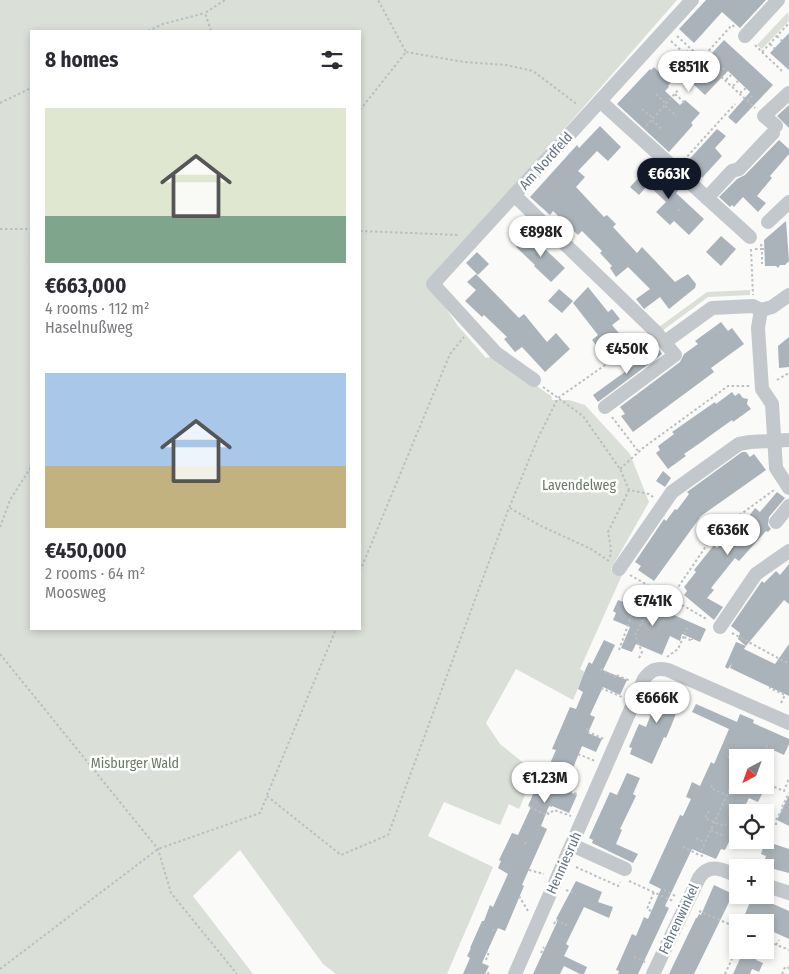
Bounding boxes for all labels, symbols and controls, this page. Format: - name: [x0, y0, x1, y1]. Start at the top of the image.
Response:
- icon: filters: [318, 46, 346, 74]
- text: 8 homes: [45, 47, 119, 73]
- pin: €851K: [654, 51, 724, 93]
- text: €851K: [669, 57, 709, 76]
- street label: Am Nordfeld: [516, 129, 576, 193]
- icon: home: [151, 141, 241, 231]
- pin: €663K: [634, 158, 704, 200]
- text: €663K: [648, 164, 690, 183]
- pin: €898K: [506, 216, 576, 258]
- text: €898K: [520, 222, 562, 241]
- text: €663,000: [45, 273, 126, 299]
- text: 4 rooms · 112 m²: [45, 299, 150, 318]
- text: Haselnußweg: [45, 318, 133, 337]
- pin: €450K: [592, 332, 662, 375]
- text: €450K: [606, 339, 648, 358]
- icon: home: [151, 406, 241, 496]
- park label: Lavendelweg: [542, 477, 616, 494]
- pin: €636K: [693, 514, 763, 556]
- text: €636K: [707, 520, 749, 539]
- text: €450,000: [45, 538, 127, 564]
- text: 2 rooms · 64 m²: [45, 564, 145, 583]
- text: Moosweg: [45, 583, 106, 602]
- pin: €741K: [618, 584, 688, 627]
- text: €741K: [634, 591, 672, 610]
- pin: €666K: [622, 682, 692, 724]
- text: €666K: [636, 688, 678, 707]
- north arrow: [729, 749, 774, 794]
- map controls: [729, 749, 774, 959]
- park label: Misburger Wald: [91, 755, 179, 772]
- pin: €1.23M: [504, 762, 586, 804]
- text: €1.23M: [522, 768, 568, 787]
- button: locate: [729, 804, 774, 849]
- street label: Henniesruh: [543, 829, 585, 897]
- button: +: [729, 859, 774, 904]
- street label: Fehrenwinkel: [655, 881, 703, 957]
- button: −: [729, 914, 774, 959]

